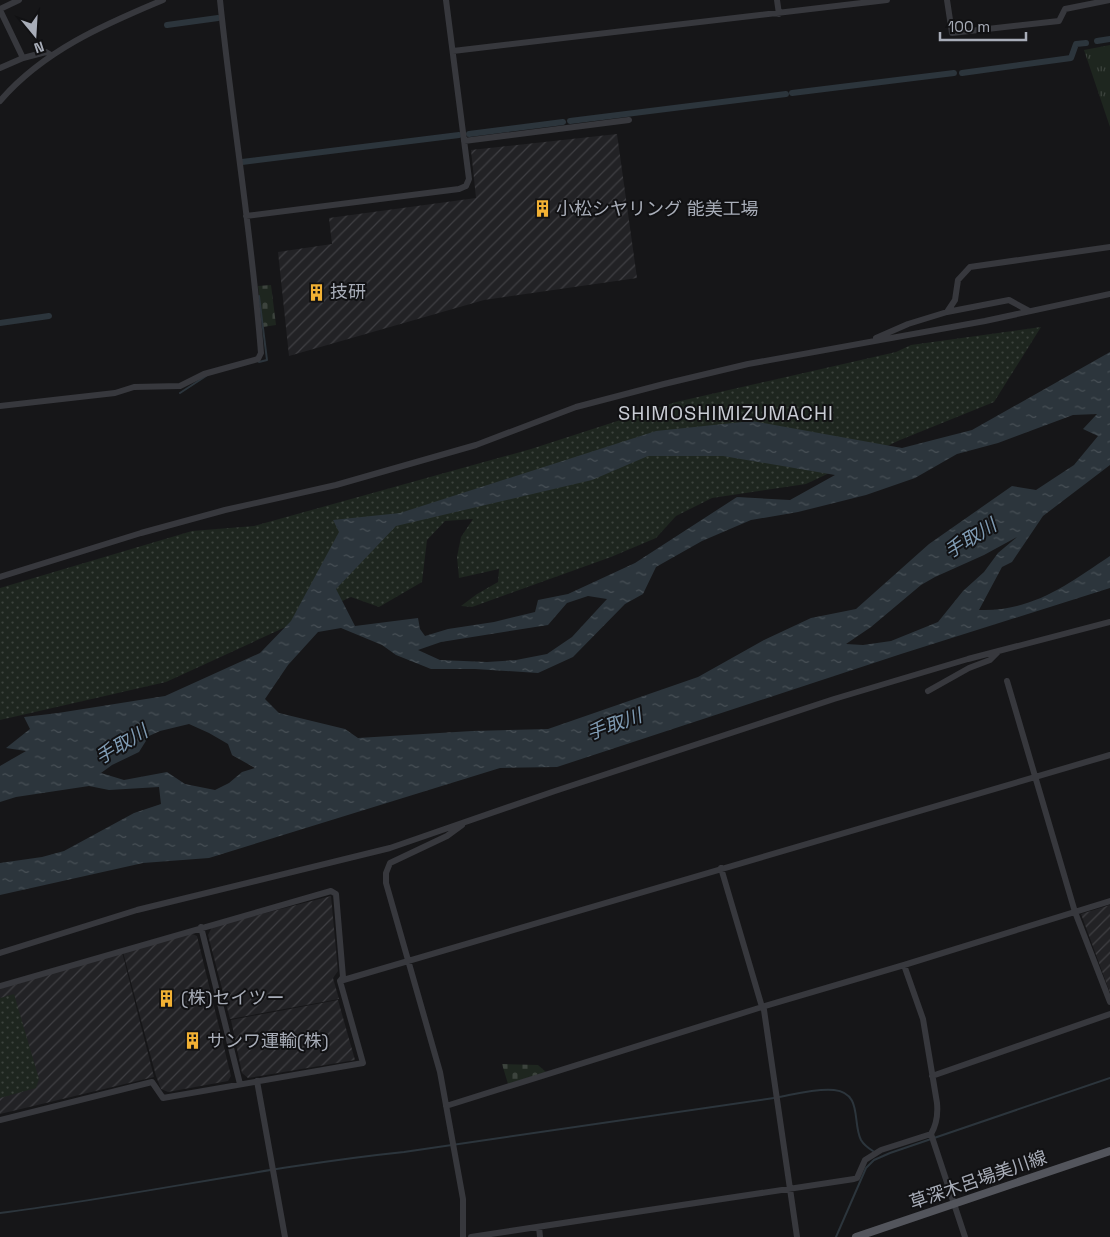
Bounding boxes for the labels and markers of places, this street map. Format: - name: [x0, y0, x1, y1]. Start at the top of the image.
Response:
- place label: 小松シヤリング 能美工場: [556, 197, 759, 220]
- building icon: 小松シヤリング 能美工場: [532, 199, 552, 219]
- place label: 技研: [330, 280, 366, 303]
- building icon: 技研: [306, 282, 326, 302]
- place label: (株)セイツー: [181, 986, 285, 1009]
- building icon: (株)セイツー: [157, 988, 177, 1008]
- place label: サンワ運輸(株): [207, 1029, 329, 1052]
- building icon: サンワ運輸(株): [183, 1031, 203, 1051]

